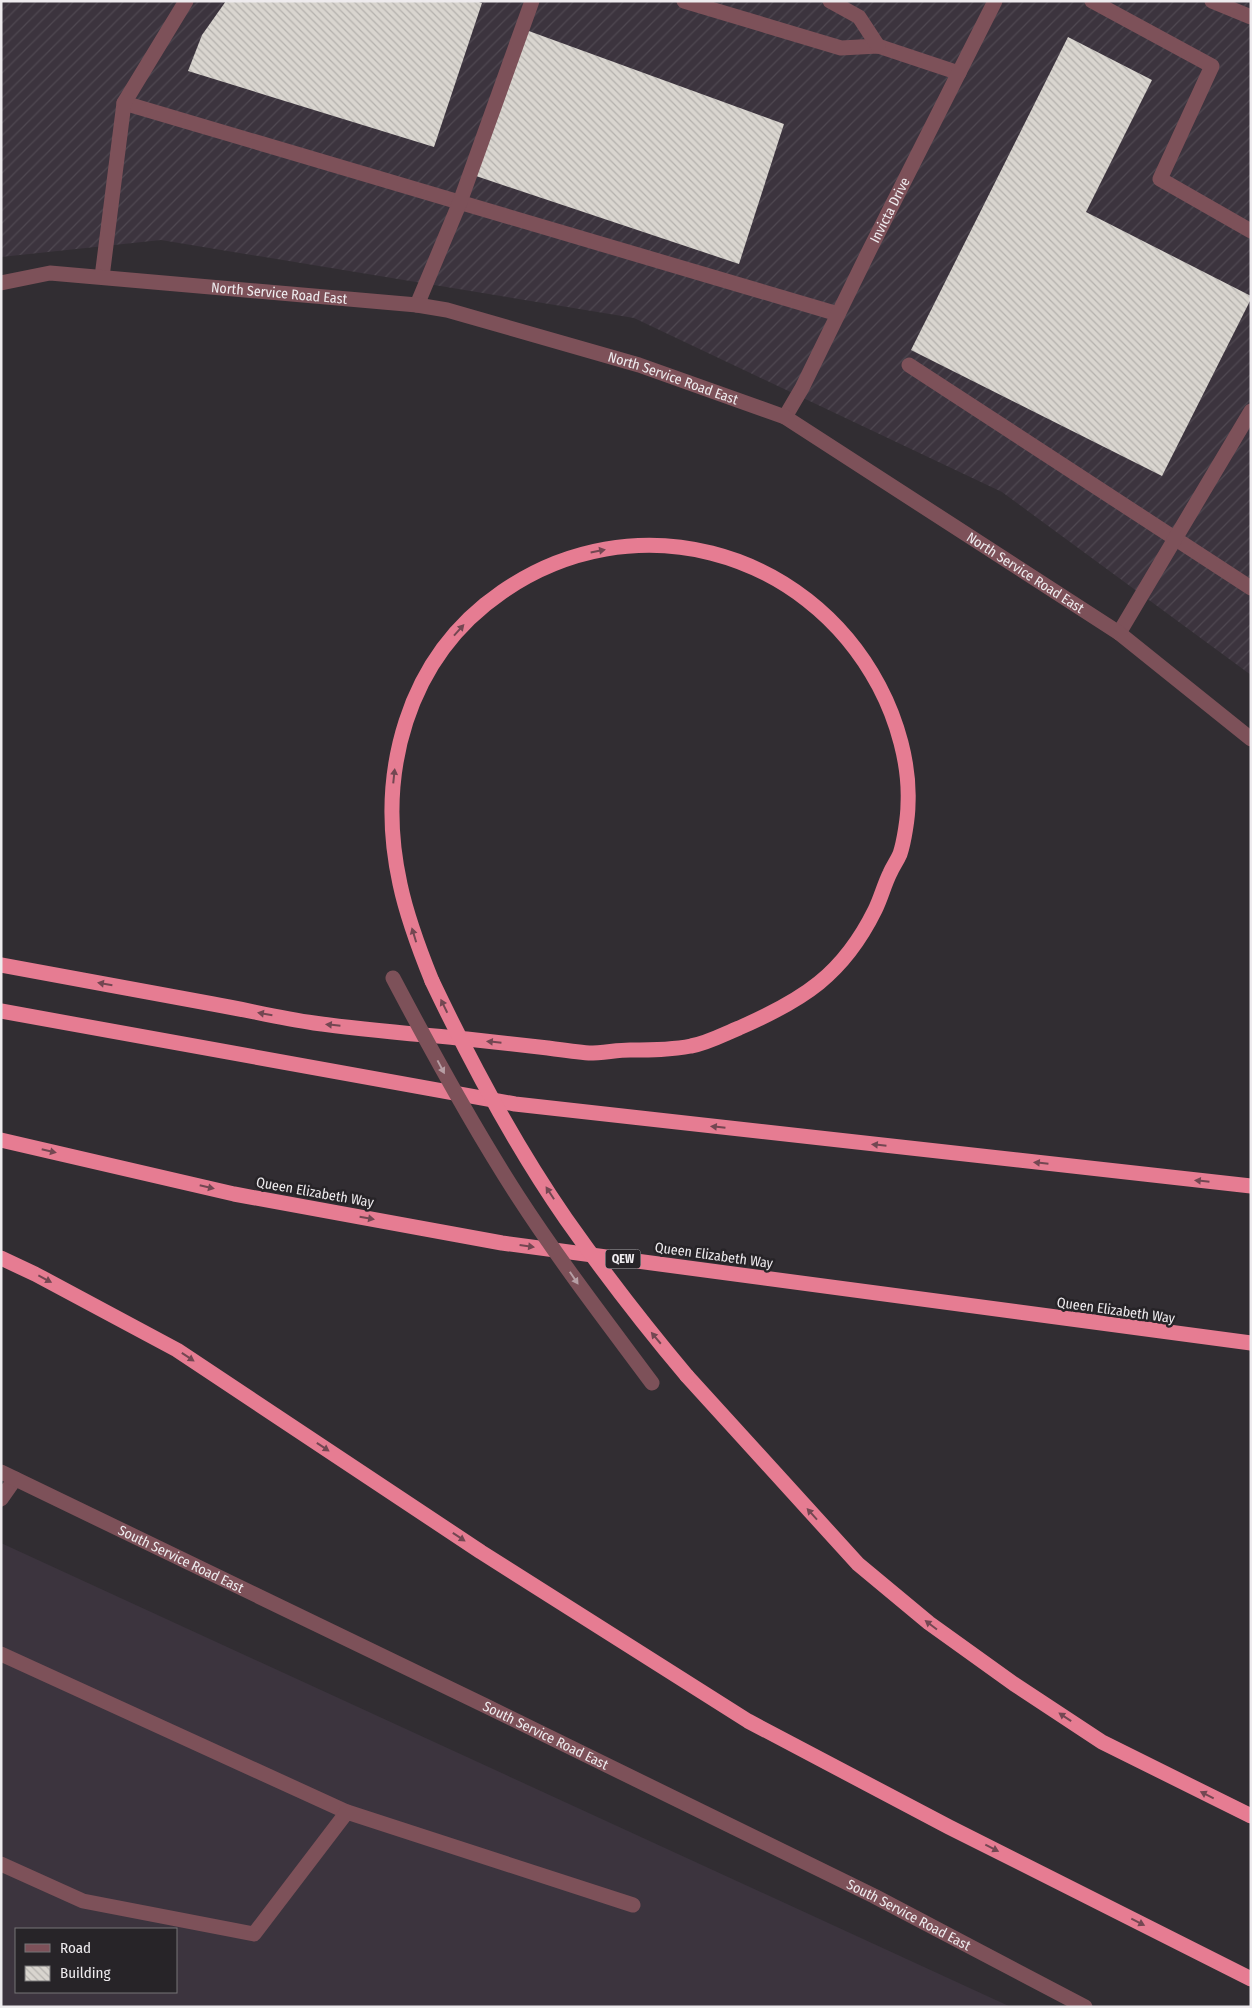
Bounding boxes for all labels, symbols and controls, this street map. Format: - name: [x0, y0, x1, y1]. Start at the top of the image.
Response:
- street label: Invicta Drive: [867, 175, 914, 246]
- street label: North Service Road East: [210, 279, 348, 308]
- street label: North Service Road East: [606, 349, 741, 409]
- street label: North Service Road East: [963, 529, 1088, 617]
- one-way arrow: [590, 546, 606, 554]
- one-way arrow: [453, 624, 464, 636]
- one-way arrow: [390, 767, 398, 783]
- one-way arrow: [410, 928, 418, 943]
- one-way arrow: [97, 980, 113, 988]
- one-way arrow: [439, 999, 447, 1013]
- one-way arrow: [256, 1009, 272, 1017]
- one-way arrow: [324, 1021, 340, 1029]
- one-way arrow: [486, 1038, 502, 1046]
- one-way arrow: [437, 1060, 445, 1075]
- one-way arrow: [709, 1123, 725, 1131]
- one-way arrow: [871, 1141, 887, 1149]
- one-way arrow: [41, 1147, 56, 1155]
- one-way arrow: [1032, 1159, 1048, 1167]
- street label: Queen Elizabeth Way: [255, 1174, 376, 1211]
- one-way arrow: [1194, 1177, 1210, 1185]
- one-way arrow: [200, 1183, 215, 1191]
- one-way arrow: [545, 1186, 554, 1200]
- one-way arrow: [359, 1214, 375, 1222]
- street label: Queen Elizabeth Way: [654, 1239, 775, 1272]
- one-way arrow: [519, 1242, 535, 1250]
- road number: QEW: [606, 1250, 640, 1268]
- one-way arrow: [569, 1272, 579, 1285]
- one-way arrow: [38, 1275, 53, 1283]
- street label: Queen Elizabeth Way: [1056, 1294, 1177, 1327]
- one-way arrow: [650, 1332, 661, 1345]
- one-way arrow: [181, 1352, 195, 1362]
- one-way arrow: [317, 1442, 330, 1452]
- one-way arrow: [807, 1508, 818, 1521]
- street label: South Service Road East: [115, 1522, 247, 1597]
- one-way arrow: [452, 1532, 465, 1542]
- one-way arrow: [925, 1619, 938, 1630]
- street label: South Service Road East: [480, 1698, 611, 1774]
- one-way arrow: [1058, 1712, 1071, 1722]
- one-way arrow: [1200, 1791, 1214, 1799]
- one-way arrow: [985, 1844, 1000, 1853]
- street label: South Service Road East: [844, 1876, 974, 1955]
- one-way arrow: [1130, 1917, 1145, 1926]
- legend: [15, 1928, 178, 1993]
- text: Road: [60, 1939, 91, 1957]
- text: Building: [60, 1964, 111, 1982]

